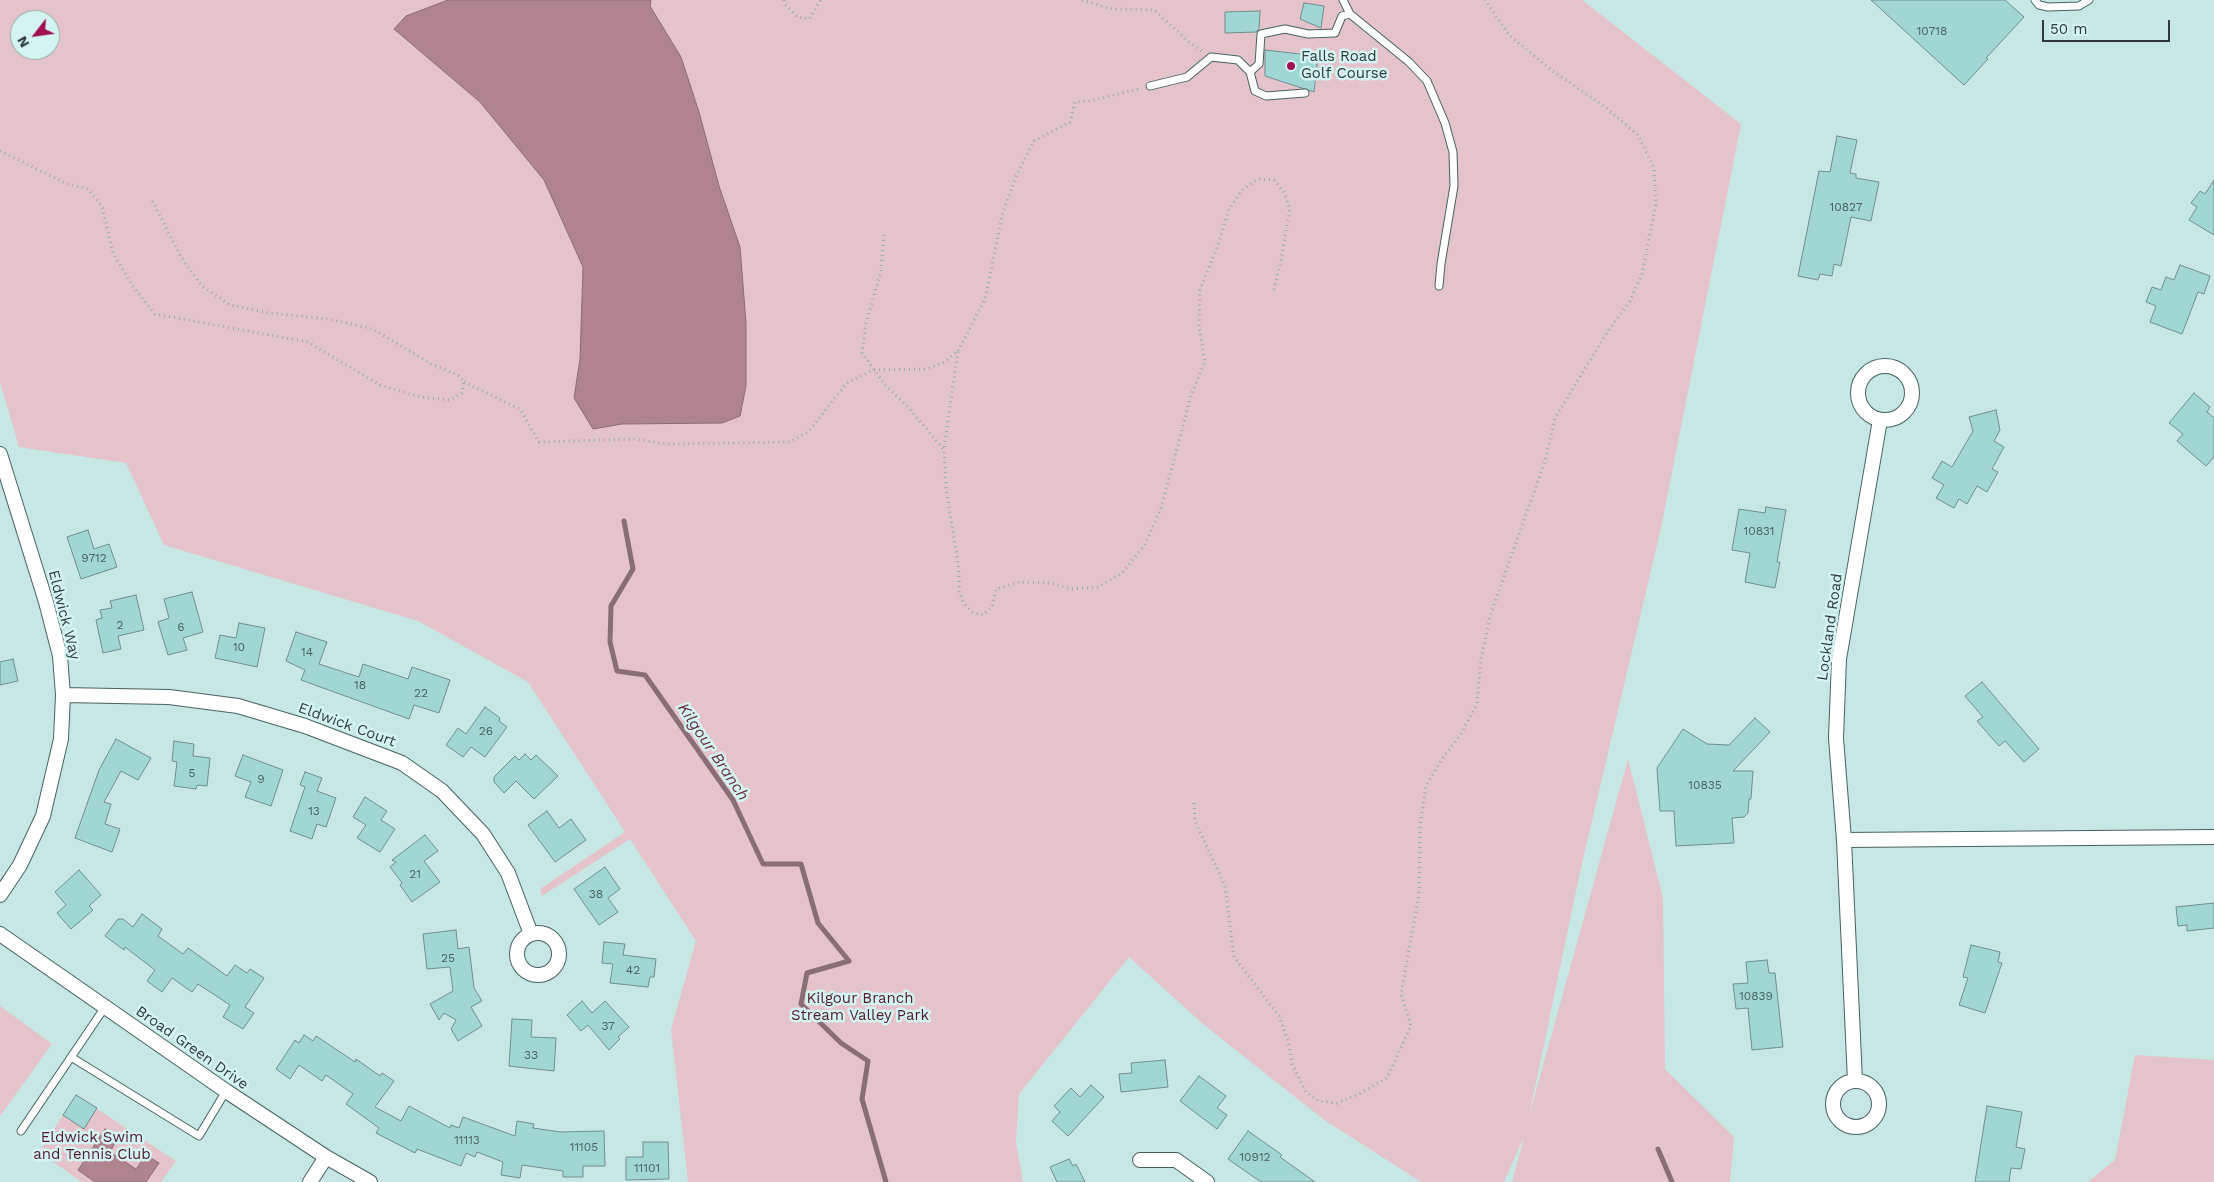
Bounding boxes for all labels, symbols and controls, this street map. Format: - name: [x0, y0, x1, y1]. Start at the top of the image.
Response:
- north arrow: [10, 10, 60, 60]
- scale bar: [2044, 10, 2172, 42]
- text: 50 m: [2050, 20, 2087, 38]
- house number: 10718: [1917, 24, 1947, 38]
- text: N: [13, 34, 32, 50]
- place label: Falls Road Golf Course: [1301, 48, 1387, 83]
- marker: Falls Road Golf Course: [1285, 60, 1297, 72]
- house number: 10827: [1829, 200, 1863, 214]
- house number: 10831: [1744, 524, 1774, 538]
- house number: 9712: [81, 551, 107, 565]
- street label: Eldwick Way: [44, 568, 84, 662]
- street label: Lockland Road: [1814, 572, 1846, 682]
- house number: 2: [117, 618, 123, 632]
- house number: 6: [177, 620, 185, 634]
- house number: 10: [233, 640, 245, 654]
- house number: 14: [301, 645, 313, 659]
- house number: 18: [354, 678, 366, 692]
- house number: 22: [414, 686, 428, 700]
- street label: Eldwick Court: [296, 699, 398, 751]
- water label: Kilgour Branch: [673, 700, 753, 804]
- house number: 26: [479, 724, 493, 738]
- house number: 5: [189, 766, 195, 780]
- house number: 9: [257, 772, 265, 786]
- house number: 10835: [1688, 778, 1722, 792]
- house number: 13: [308, 804, 320, 818]
- house number: 21: [409, 867, 421, 881]
- house number: 38: [589, 887, 603, 901]
- house number: 25: [441, 951, 455, 965]
- house number: 42: [626, 963, 640, 977]
- house number: 10839: [1739, 989, 1773, 1003]
- park label: Kilgour Branch Stream Valley Park: [791, 990, 929, 1025]
- street label: Broad Green Drive: [132, 1002, 252, 1094]
- house number: 37: [601, 1019, 615, 1033]
- house number: 33: [524, 1048, 538, 1062]
- park label: Eldwick Swim and Tennis Club: [33, 1129, 151, 1164]
- house number: 11113: [454, 1133, 480, 1147]
- house number: 11105: [570, 1140, 598, 1154]
- house number: 10912: [1239, 1150, 1271, 1164]
- house number: 11101: [634, 1161, 660, 1175]

